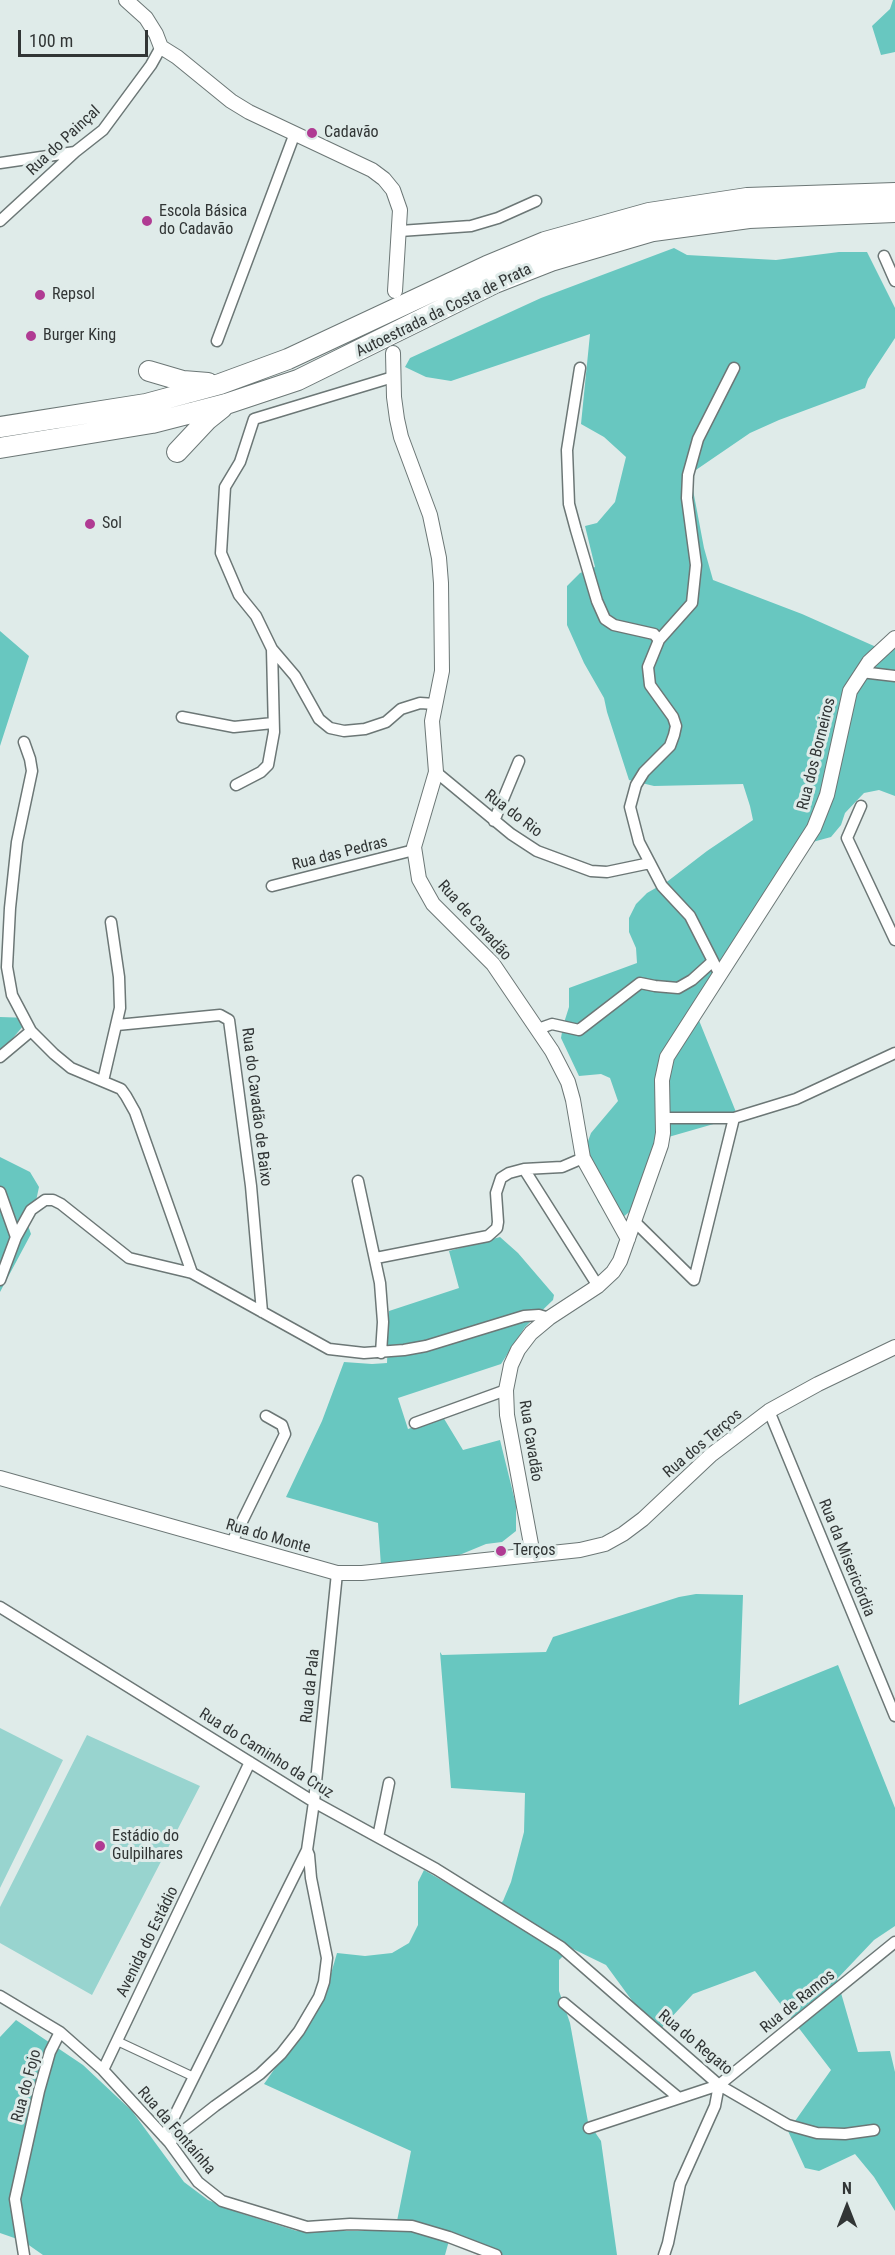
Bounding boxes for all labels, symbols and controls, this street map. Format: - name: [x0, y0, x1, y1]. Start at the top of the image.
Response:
- scale bar: [21, 18, 152, 56]
- text: 100 m: [29, 30, 73, 51]
- street label: Rua do Painçal: [23, 102, 105, 180]
- place label: Cadavão: [324, 123, 379, 143]
- marker: Cadavão: [305, 126, 319, 140]
- place label: Escola Básica do Cadavão: [159, 202, 247, 240]
- marker: Escola Básica do Cadavão: [140, 214, 154, 228]
- street label: Autoestrada da Costa de Prata: [353, 260, 535, 362]
- place label: Repsol: [52, 285, 95, 305]
- marker: Repsol: [33, 288, 47, 302]
- place label: Burger King: [43, 326, 116, 346]
- marker: Burger King: [24, 329, 38, 343]
- place label: Sol: [102, 514, 122, 534]
- marker: Sol: [83, 517, 97, 531]
- street label: Rua dos Borneiros: [794, 696, 840, 812]
- street label: Rua do Rio: [480, 786, 546, 842]
- street label: Rua das Pedras: [290, 833, 390, 875]
- street label: Rua de Cavadão: [433, 877, 515, 965]
- street label: Rua do Cavadão de Baixo: [237, 1027, 275, 1187]
- street label: Rua Cavadão: [514, 1399, 546, 1483]
- street label: Rua dos Terços: [660, 1405, 746, 1483]
- street label: Rua da Misericórdia: [814, 1496, 878, 1620]
- street label: Rua do Monte: [223, 1516, 313, 1558]
- place label: Terços: [513, 1541, 556, 1561]
- marker: Terços: [494, 1544, 508, 1558]
- street label: Rua da Pala: [298, 1648, 324, 1724]
- street label: Rua do Caminho da Cruz: [195, 1705, 337, 1803]
- place label: Estádio do Gulpilhares: [112, 1827, 183, 1865]
- marker: Estádio do Gulpilhares: [93, 1839, 107, 1853]
- street label: Avenida do Estádio: [113, 1884, 183, 2000]
- street label: Rua de Ramos: [757, 1966, 839, 2038]
- street label: Rua do Regato: [654, 2006, 736, 2080]
- street label: Rua do Fojo: [8, 2048, 46, 2124]
- street label: Rua da Fontaínha: [133, 2083, 219, 2179]
- north arrow: [817, 2177, 877, 2237]
- text: N: [842, 2179, 852, 2198]

